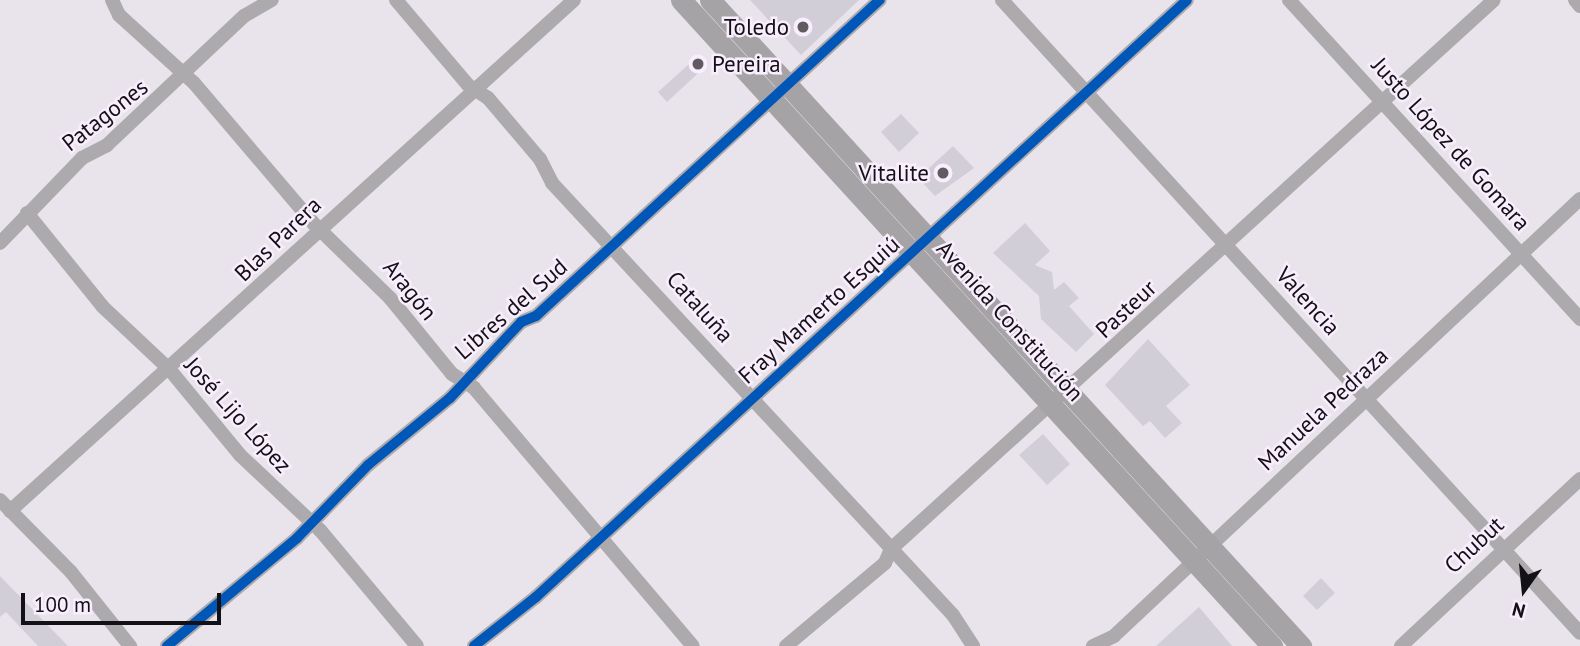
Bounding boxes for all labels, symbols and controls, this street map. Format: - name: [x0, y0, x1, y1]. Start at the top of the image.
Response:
- place label: Toledo: [724, 13, 789, 41]
- marker: Toledo: [795, 19, 811, 35]
- place label: Pereira: [712, 50, 781, 78]
- street label: Justo López de Gomara: [1366, 52, 1536, 236]
- marker: Pereira: [690, 56, 706, 72]
- street label: Patagones: [57, 73, 153, 157]
- place label: Vitalite: [858, 159, 929, 187]
- marker: Vitalite: [935, 165, 951, 181]
- street label: Blas Parera: [229, 191, 327, 287]
- street label: Fray Mamerto Esquiú: [733, 230, 905, 390]
- street label: Avenida Constitución: [931, 235, 1089, 407]
- street label: Libres del Sud: [449, 253, 573, 365]
- street label: Aragón: [377, 254, 443, 326]
- street label: Valencia: [1270, 261, 1346, 341]
- street label: Cataluña: [661, 266, 739, 348]
- street label: Pasteur: [1090, 274, 1162, 344]
- street label: Manuela Pedraza: [1252, 342, 1394, 476]
- street label: José Lijo López: [179, 351, 297, 479]
- street label: Chubut: [1439, 511, 1509, 579]
- north arrow: [1489, 555, 1559, 625]
- scale bar: [24, 580, 224, 624]
- text: 100 m: [34, 591, 91, 618]
- text: N: [1509, 597, 1528, 623]

